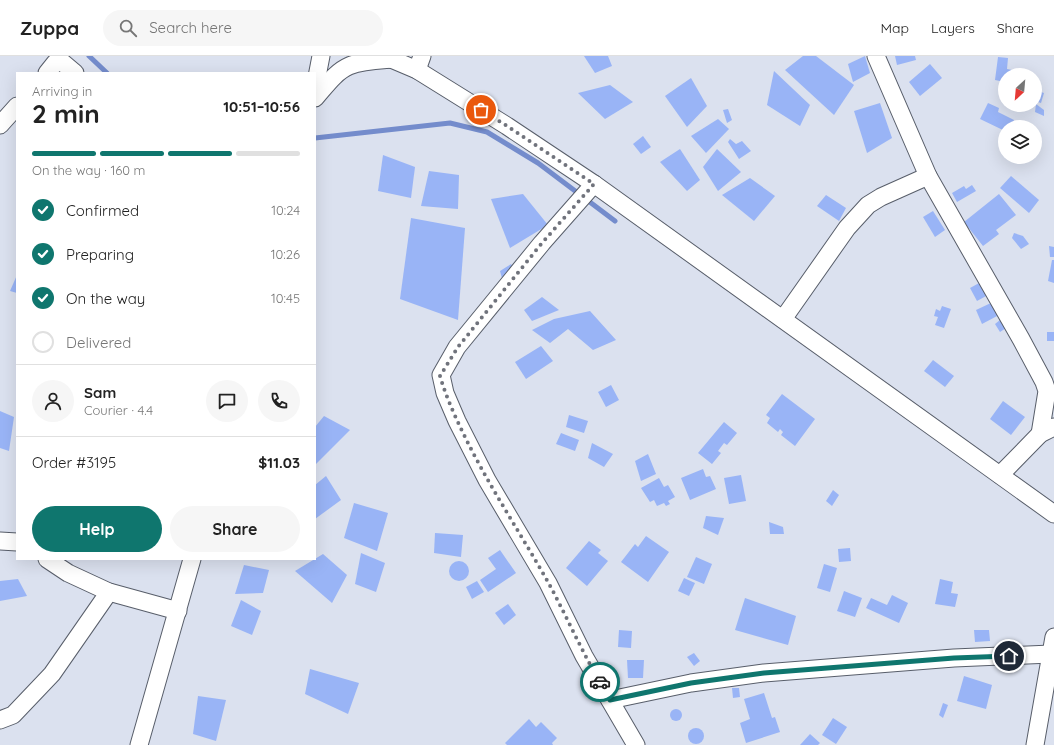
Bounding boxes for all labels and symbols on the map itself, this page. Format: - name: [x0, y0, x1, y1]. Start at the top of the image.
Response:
- north arrow: [998, 68, 1042, 112]
- pin: [464, 93, 498, 127]
- pin: [992, 639, 1026, 673]
- courier: [580, 662, 620, 702]

